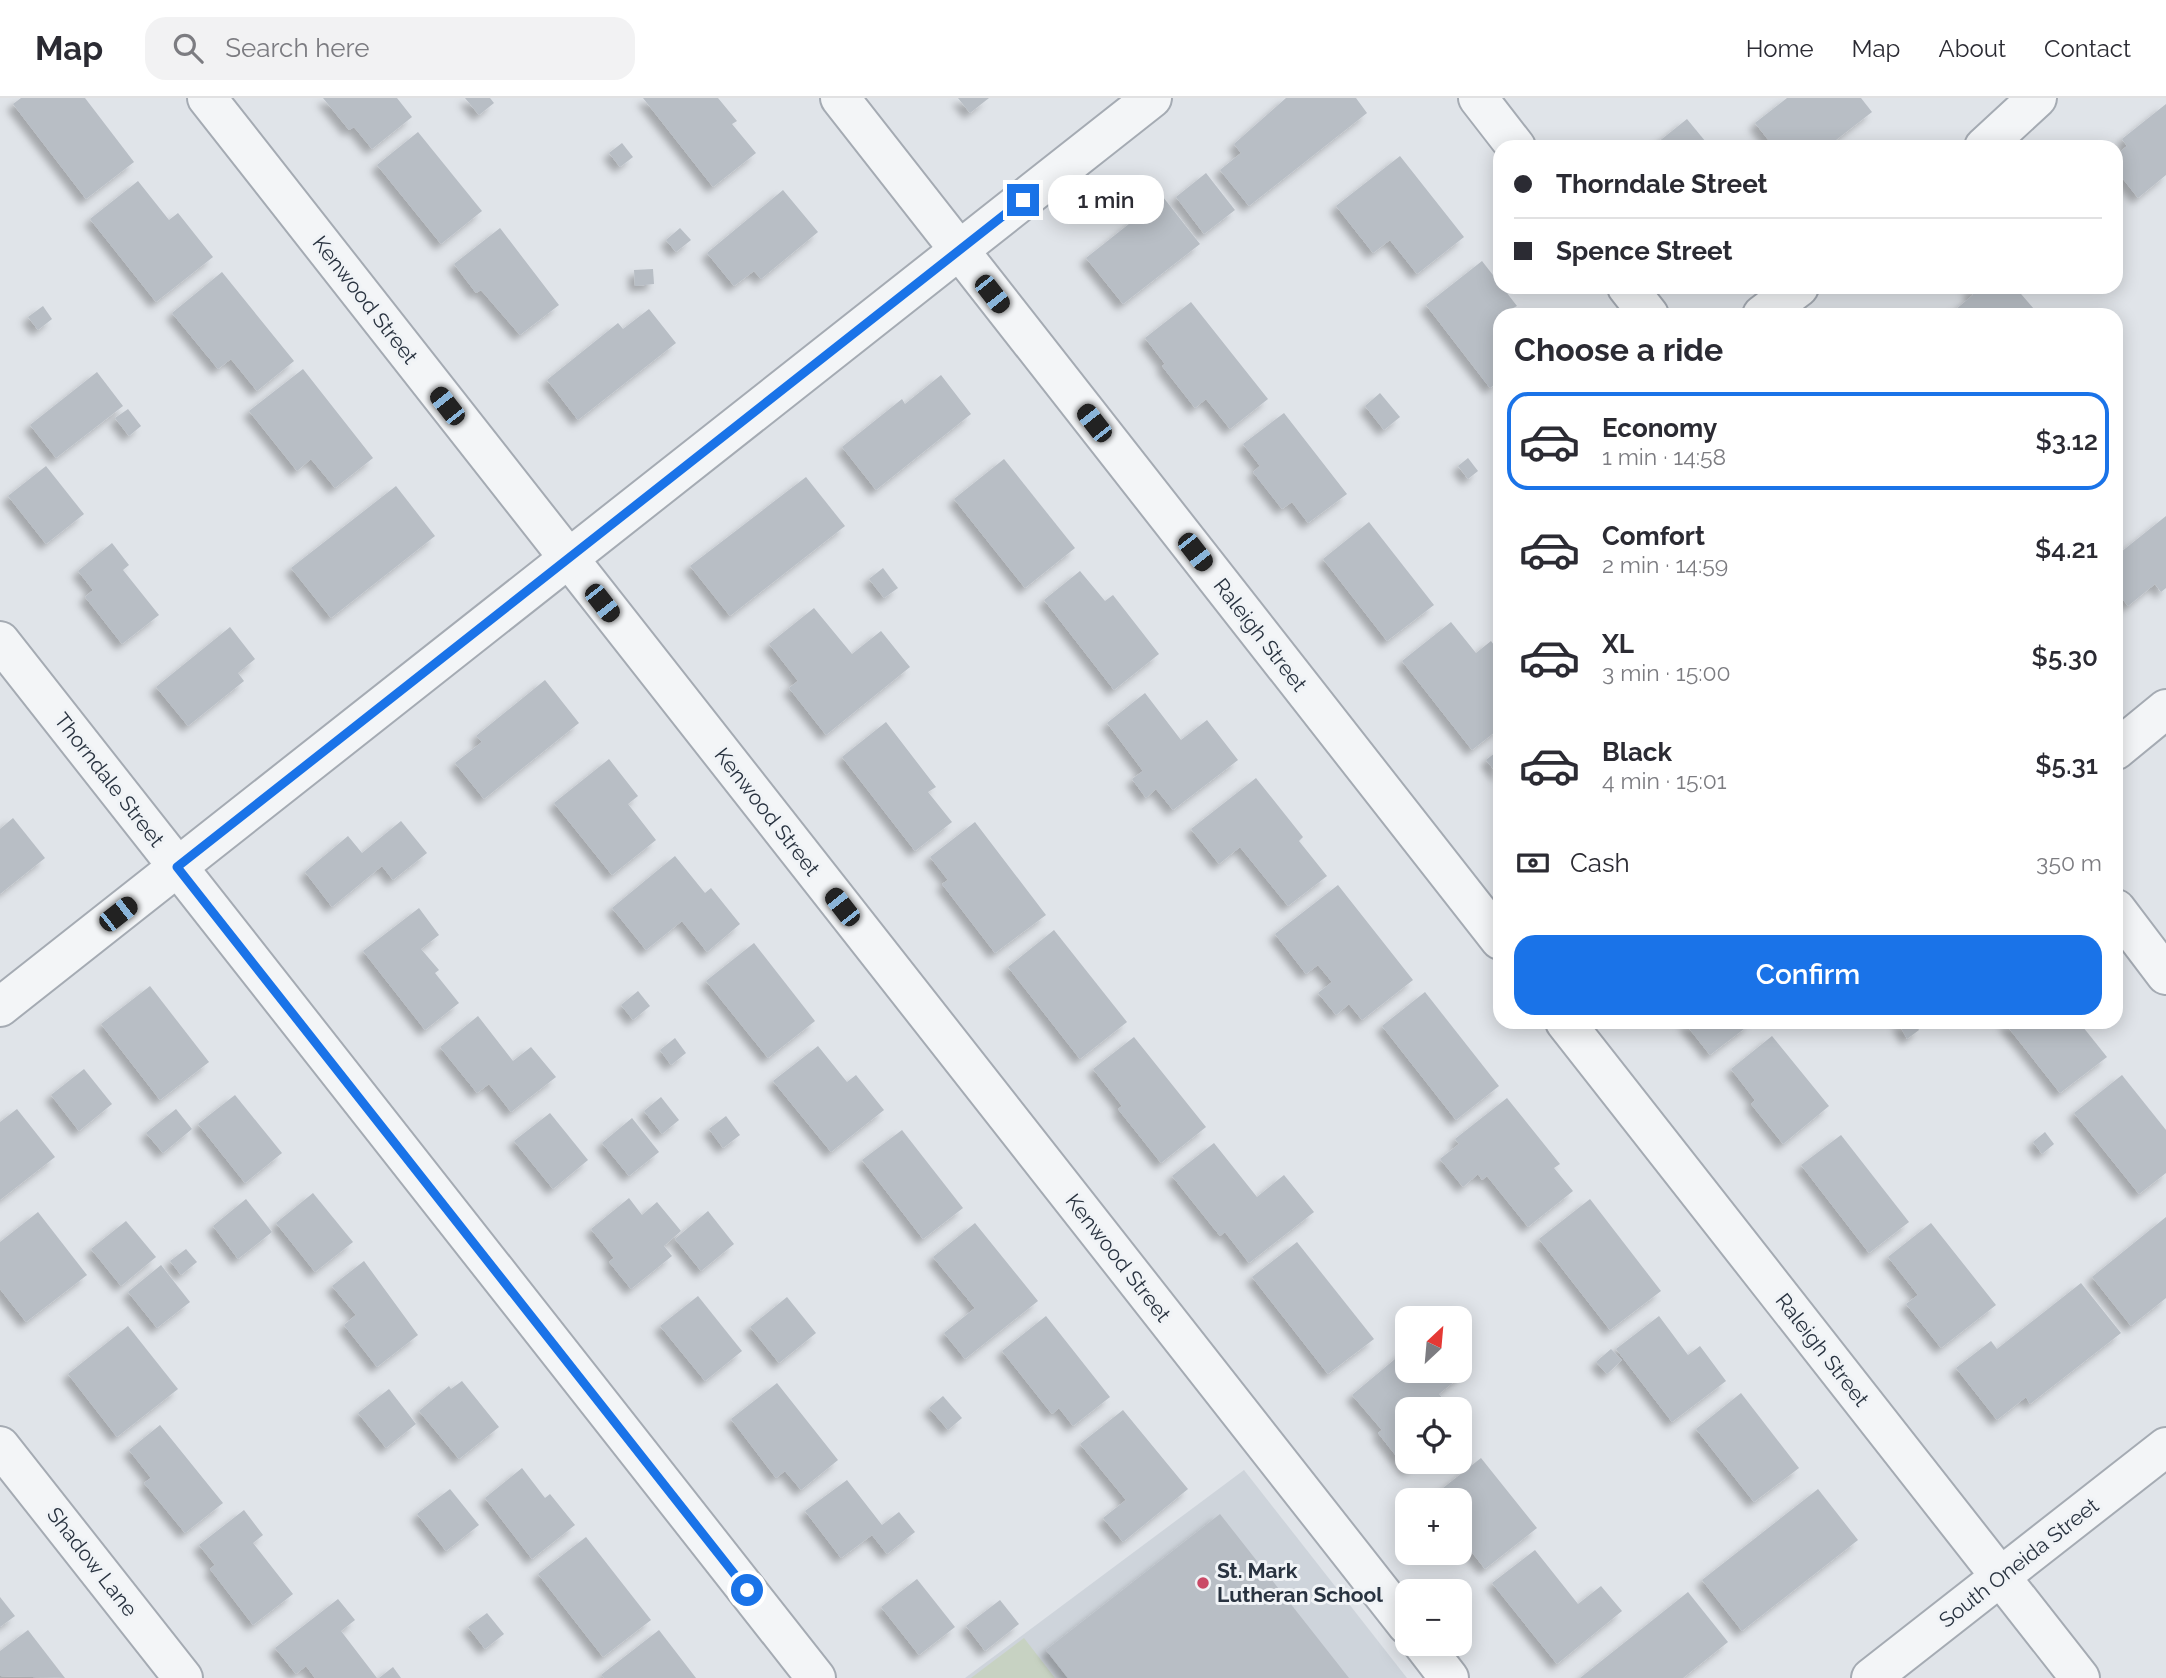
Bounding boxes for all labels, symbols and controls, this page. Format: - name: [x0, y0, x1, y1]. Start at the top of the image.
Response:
- search box: [145, 17, 635, 80]
- text: Map: [35, 29, 103, 68]
- icon: search: [169, 29, 207, 67]
- text: Search here: [225, 33, 370, 63]
- text: Home: [1746, 34, 1814, 63]
- text: Map: [1852, 34, 1900, 63]
- text: About: [1938, 34, 2006, 63]
- text: Contact: [2044, 34, 2131, 63]
- text: Thorndale Street: [1556, 169, 1768, 199]
- callout: 1 min: [1048, 176, 1163, 224]
- route end: [1007, 184, 1039, 216]
- text: 1 min: [1077, 186, 1135, 213]
- street label: Kenwood Street: [308, 231, 423, 369]
- text: Spence Street: [1556, 236, 1732, 266]
- car: [971, 271, 1014, 317]
- text: Choose a ride: [1514, 331, 1723, 368]
- car: [426, 383, 469, 429]
- car: [1073, 400, 1116, 446]
- icon: car: [1518, 410, 1581, 473]
- text: Economy: [1602, 413, 1717, 443]
- text: $3.12: [2035, 426, 2098, 456]
- text: 1 min · 14:58: [1602, 443, 1726, 470]
- icon: car: [1518, 518, 1581, 581]
- text: Comfort: [1602, 521, 1705, 551]
- car: [1174, 529, 1217, 575]
- text: $4.21: [2035, 534, 2098, 564]
- text: 2 min · 14:59: [1602, 551, 1728, 578]
- street label: Raleigh Street: [1209, 573, 1312, 696]
- car: [581, 580, 624, 626]
- icon: car: [1518, 626, 1581, 689]
- text: XL: [1602, 629, 1634, 659]
- text: $5.30: [2032, 642, 2098, 672]
- text: 3 min · 15:00: [1602, 659, 1731, 686]
- street label: Thorndale Street: [49, 708, 170, 852]
- icon: car: [1518, 734, 1581, 797]
- text: Black: [1602, 737, 1672, 767]
- street label: Kenwood Street: [710, 743, 825, 881]
- text: $5.31: [2035, 750, 2098, 780]
- text: 4 min · 15:01: [1602, 767, 1727, 794]
- icon: cash: [1514, 844, 1552, 882]
- text: Cash: [1570, 848, 1630, 878]
- text: 350 m: [2036, 849, 2102, 876]
- car: [821, 884, 864, 930]
- car: [95, 893, 142, 935]
- button: Confirm: [1514, 935, 2102, 1015]
- street label: Kenwood Street: [1061, 1189, 1176, 1327]
- street label: Raleigh Street: [1771, 1288, 1874, 1411]
- north arrow: [1395, 1306, 1472, 1382]
- map controls: [1395, 1306, 1472, 1656]
- button: locate: [1395, 1397, 1472, 1474]
- button: +: [1395, 1488, 1472, 1565]
- street label: South Oneida Street: [1934, 1493, 2103, 1633]
- street label: Shadow Lane: [42, 1502, 143, 1621]
- place label: St. Mark Lutheran School: [1217, 1558, 1383, 1607]
- route start: [731, 1574, 763, 1606]
- marker: St. Mark Lutheran School: [1195, 1575, 1211, 1591]
- button: −: [1395, 1579, 1472, 1656]

